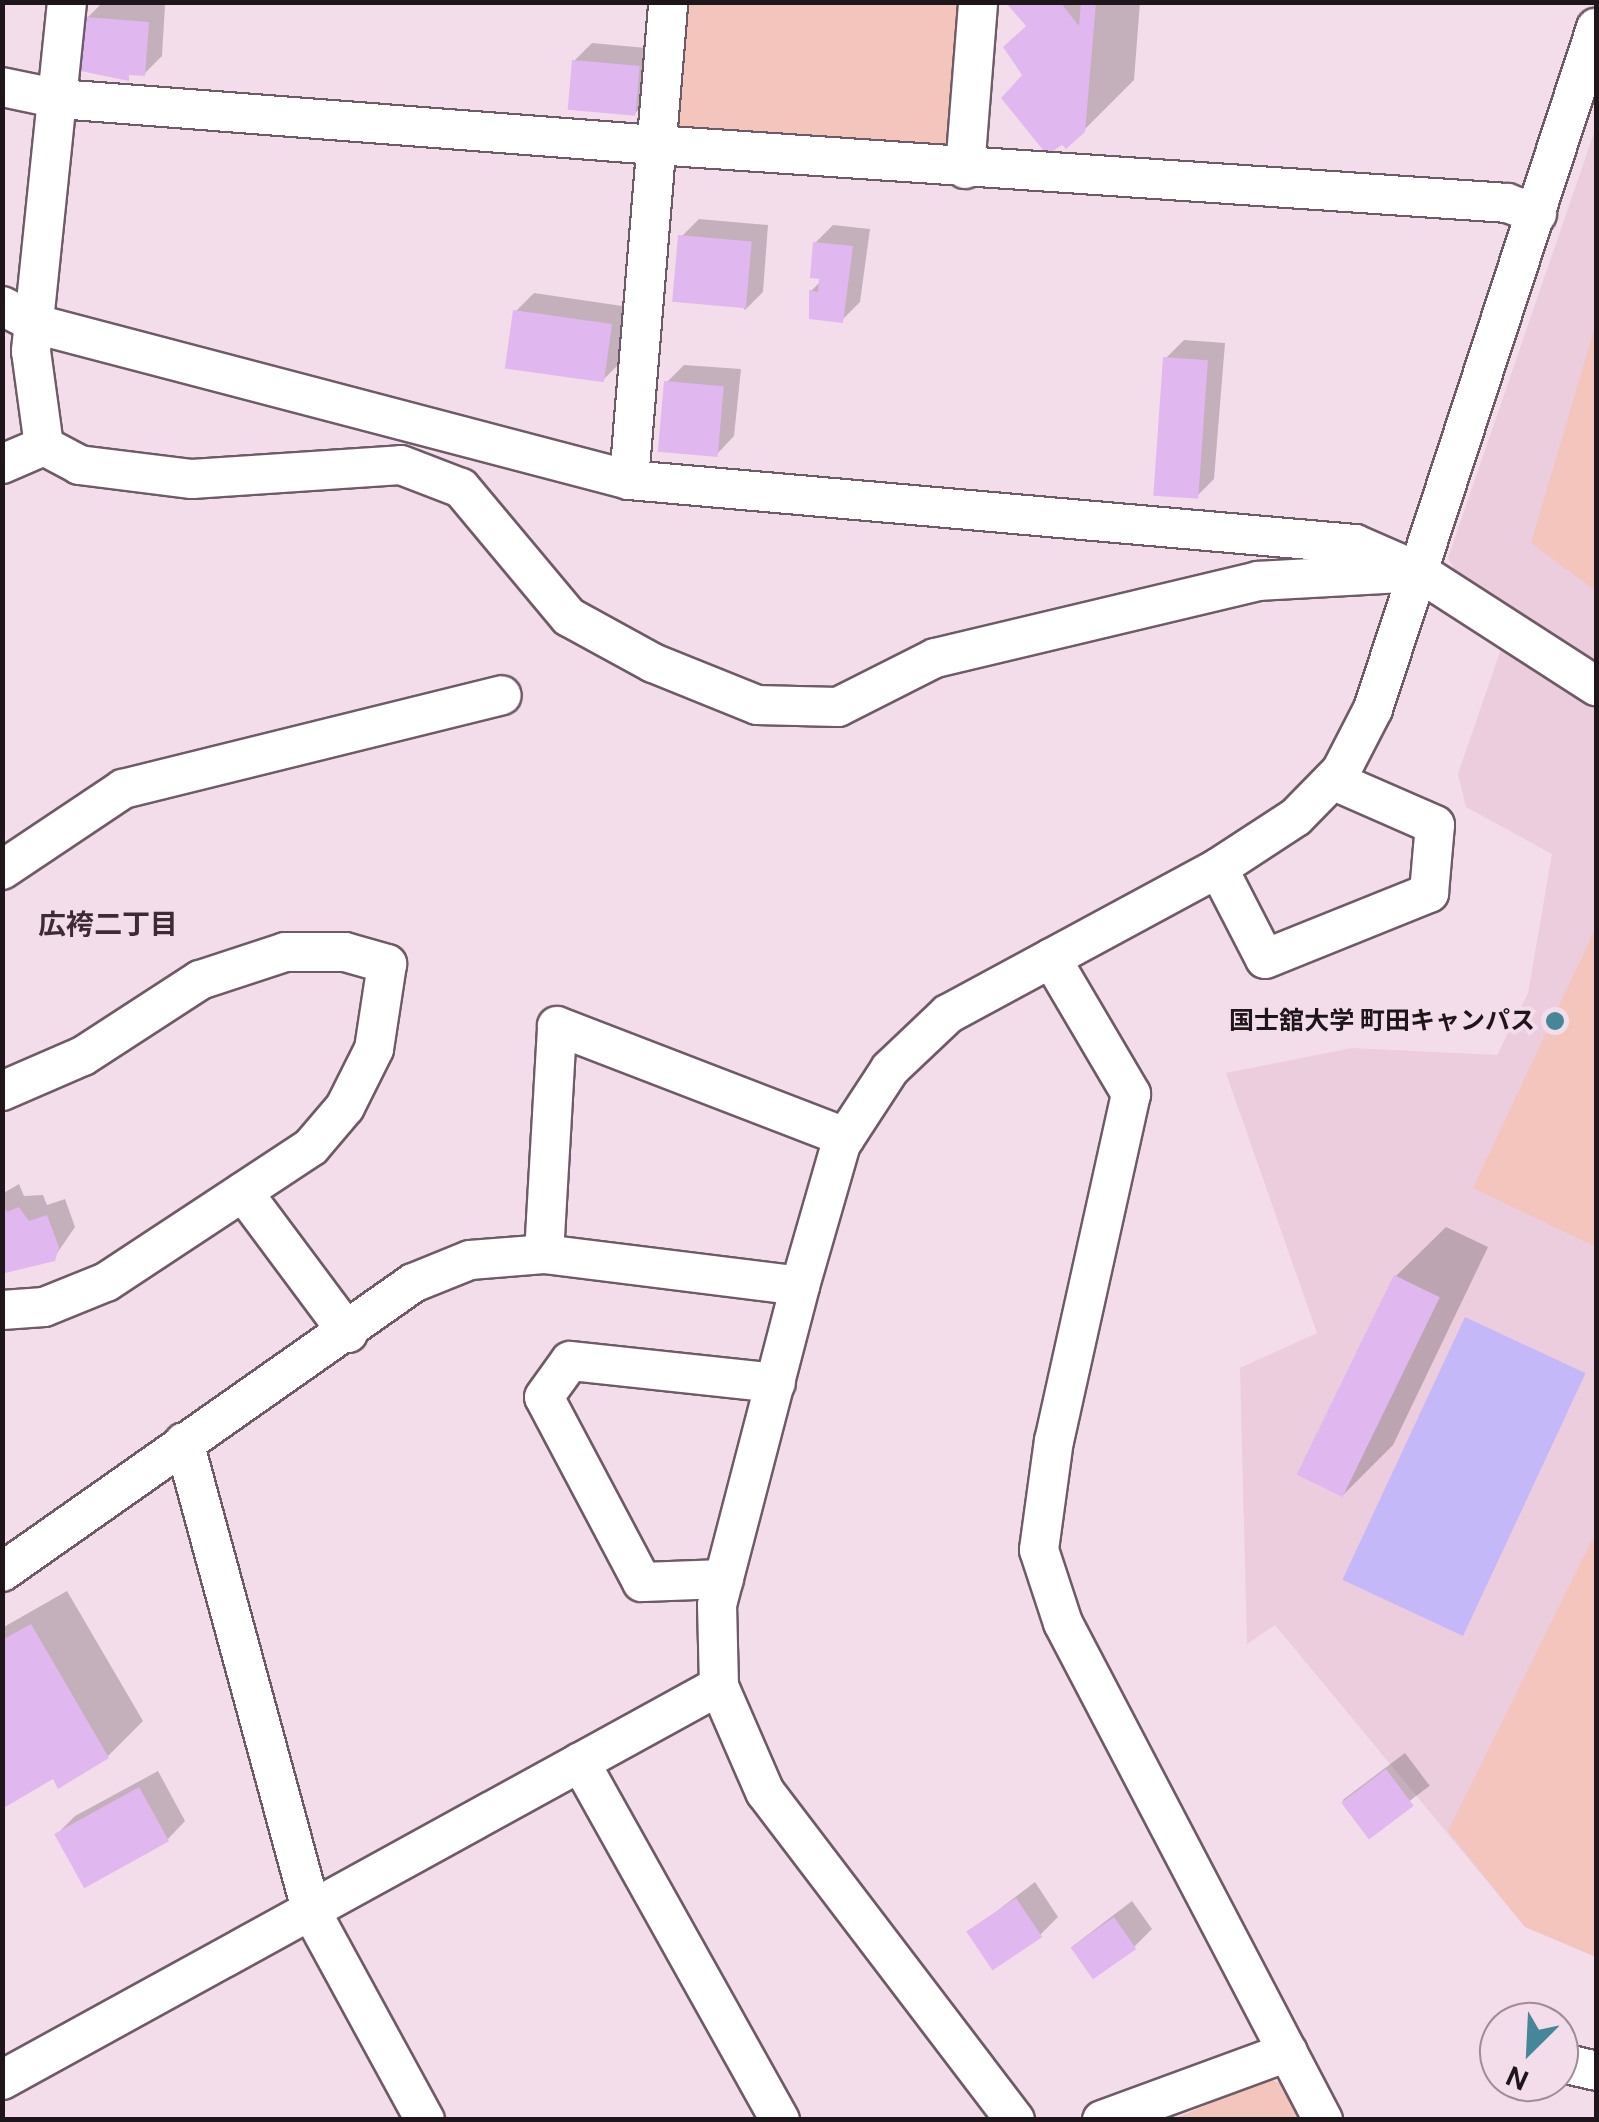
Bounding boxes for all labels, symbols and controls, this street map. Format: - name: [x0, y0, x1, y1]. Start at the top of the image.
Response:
- district label: 広袴二丁目: [38, 908, 178, 942]
- place label: 国士舘大学 町田キャンパス: [1229, 1006, 1535, 1036]
- marker: 国士舘大学 町田キャンパス: [1544, 1010, 1566, 1032]
- north arrow: [1479, 2002, 1579, 2102]
- text: N: [1501, 2057, 1534, 2099]

